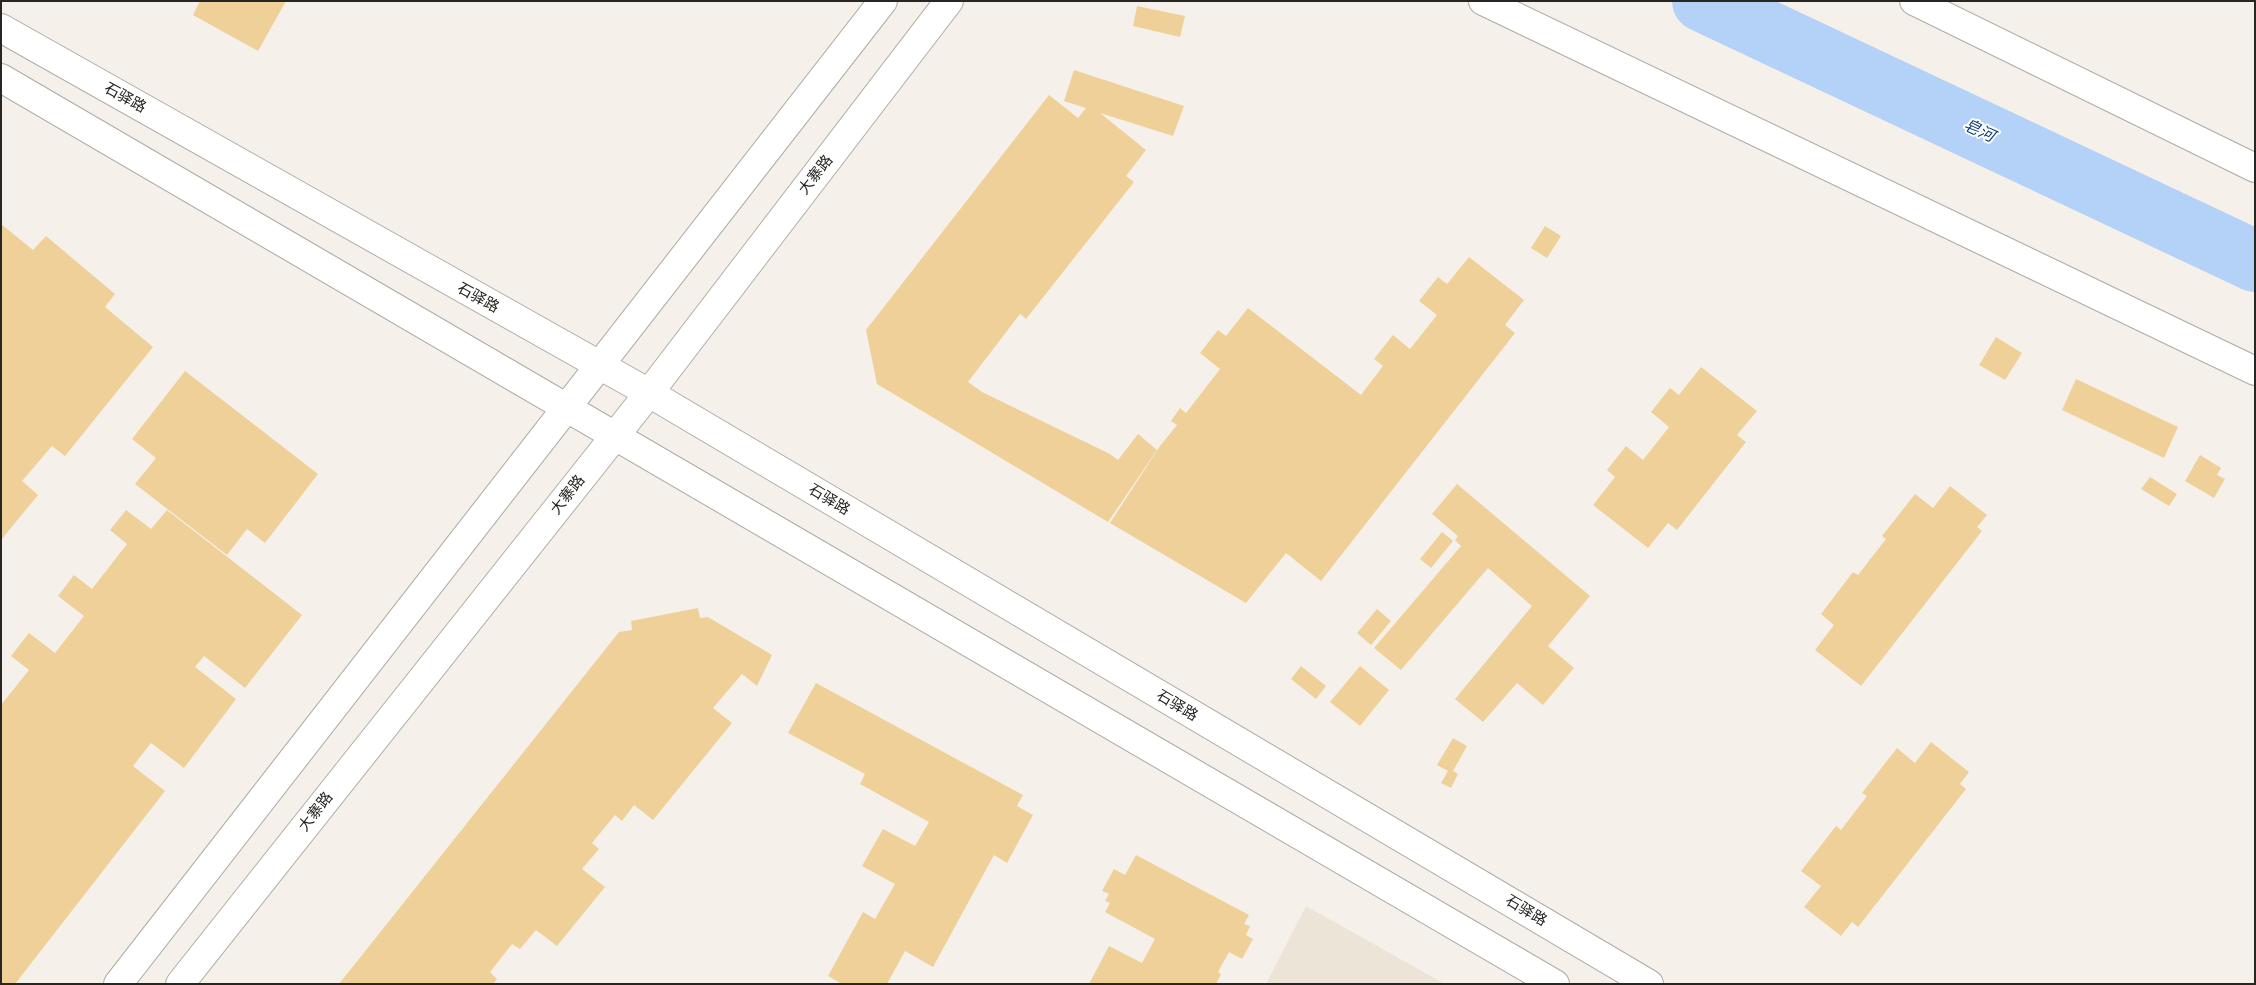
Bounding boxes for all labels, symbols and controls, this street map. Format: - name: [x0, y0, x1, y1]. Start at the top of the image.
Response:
- street label: 石驿路: [101, 79, 149, 117]
- water label: 皂河: [1960, 116, 1998, 146]
- street label: 大寨路: [795, 152, 837, 198]
- street label: 石驿路: [454, 279, 502, 317]
- street label: 大寨路: [547, 472, 589, 518]
- street label: 石驿路: [805, 481, 853, 519]
- street label: 石驿路: [1153, 687, 1201, 725]
- street label: 大寨路: [295, 789, 337, 835]
- street label: 石驿路: [1502, 892, 1550, 930]

